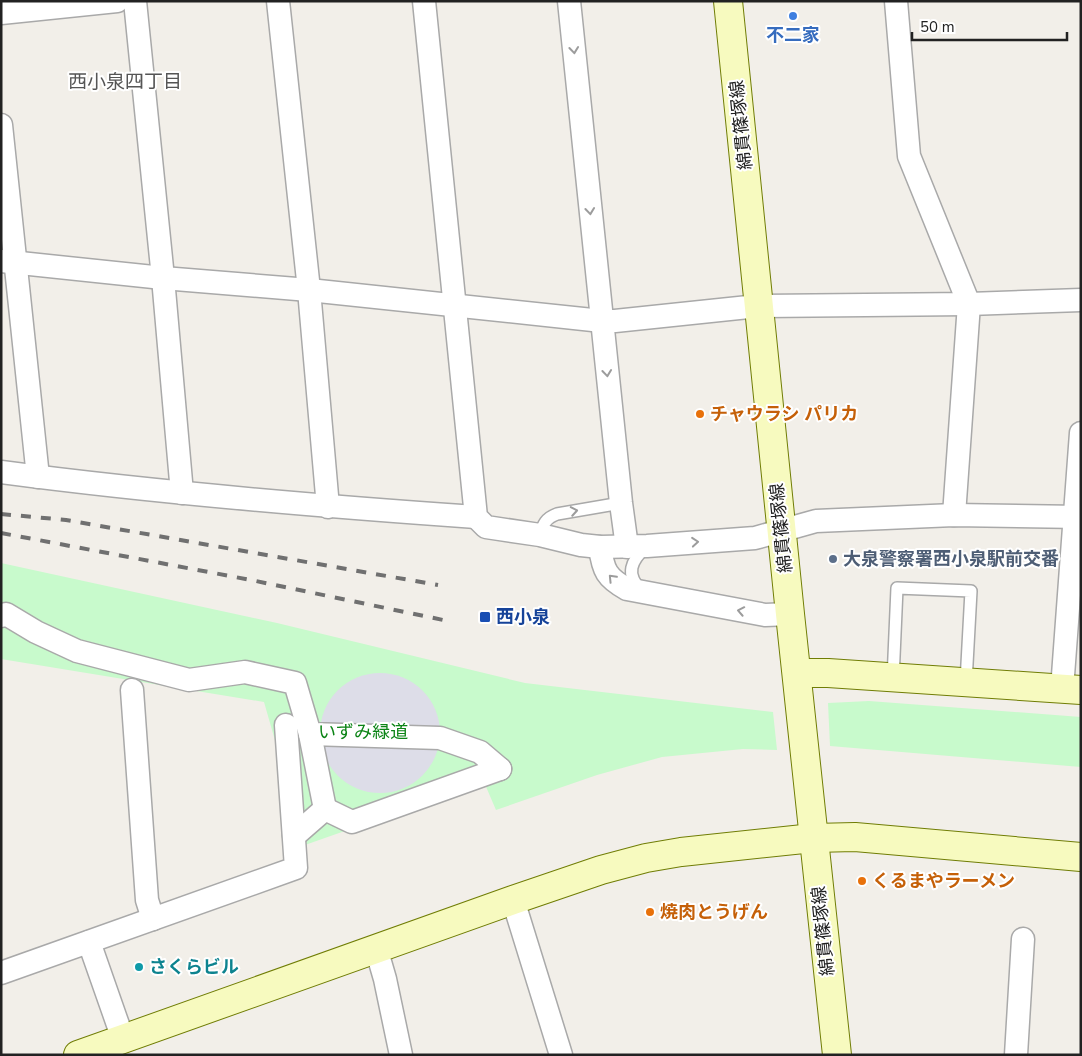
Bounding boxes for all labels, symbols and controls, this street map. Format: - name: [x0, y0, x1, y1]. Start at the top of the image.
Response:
- marker: 不二家: [787, 10, 799, 22]
- scale bar: [912, 10, 1067, 42]
- text: 50 m: [920, 17, 955, 37]
- place label: 不二家: [766, 23, 820, 47]
- one-way arrow: [568, 46, 579, 54]
- district label: 西小泉四丁目: [68, 69, 182, 95]
- street label: 綿貫篠塚線: [724, 79, 758, 171]
- one-way arrow: [584, 208, 595, 216]
- one-way arrow: [601, 369, 612, 377]
- place label: チャウラシ パリカ: [710, 402, 858, 426]
- marker: チャウラシ パリカ: [694, 408, 706, 420]
- street label: 綿貫篠塚線: [764, 482, 798, 574]
- one-way arrow: [570, 506, 579, 516]
- one-way arrow: [692, 537, 700, 548]
- place label: 大泉警察署西小泉駅前交番: [843, 547, 1059, 571]
- marker: 大泉警察署西小泉駅前交番: [827, 553, 839, 565]
- one-way arrow: [609, 575, 618, 584]
- place label: 西小泉: [496, 605, 550, 629]
- one-way arrow: [737, 606, 746, 616]
- marker: 西小泉: [478, 610, 492, 624]
- park label: いずみ緑道: [318, 720, 408, 744]
- place label: くるまやラーメン: [872, 869, 1015, 893]
- marker: くるまやラーメン: [856, 875, 868, 887]
- street label: 綿貫篠塚線: [806, 885, 840, 977]
- place label: 焼肉とうげん: [660, 900, 768, 924]
- marker: 焼肉とうげん: [644, 906, 656, 918]
- place label: さくらビル: [149, 955, 239, 979]
- marker: さくらビル: [133, 961, 145, 973]

